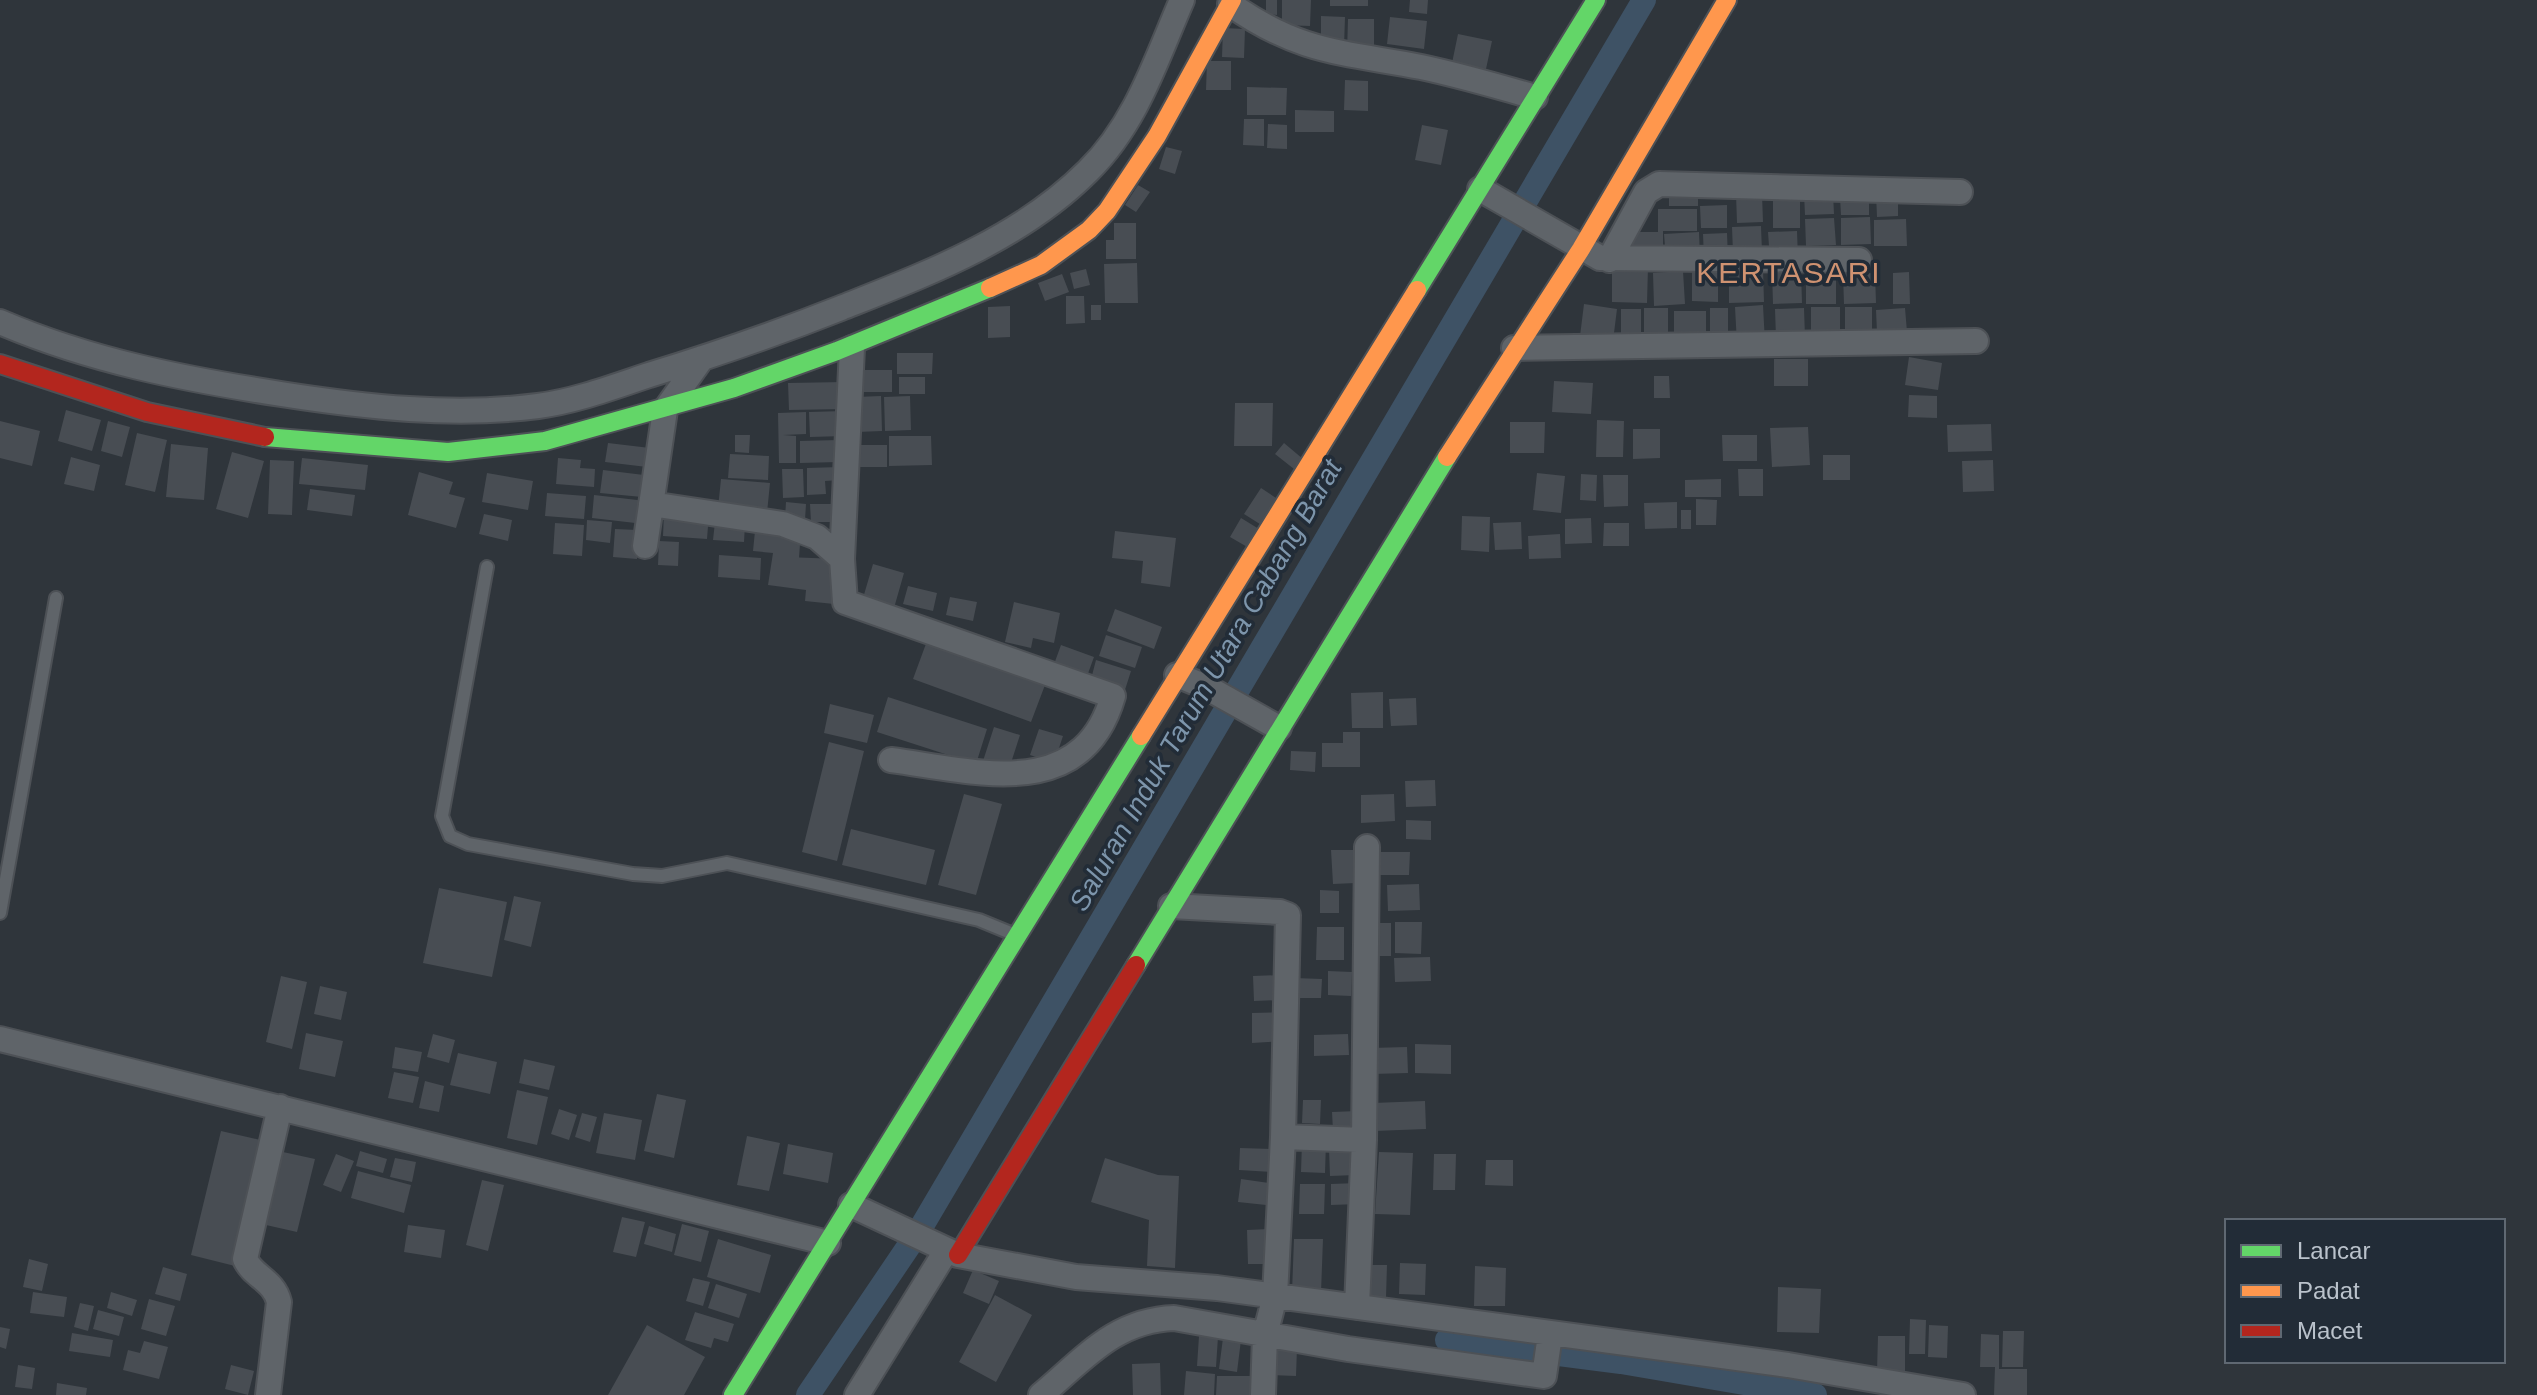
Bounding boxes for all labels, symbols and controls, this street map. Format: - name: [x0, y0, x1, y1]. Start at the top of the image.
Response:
- district label: KERTASARI: [1696, 256, 1882, 289]
- water label: Saluran Induk Tarum Utara Cabang Barat: [1063, 453, 1348, 916]
- legend: [2225, 1219, 2505, 1363]
- text: Lancar: [2297, 1237, 2370, 1264]
- text: Padat: [2297, 1277, 2360, 1304]
- text: Macet: [2297, 1317, 2363, 1344]

